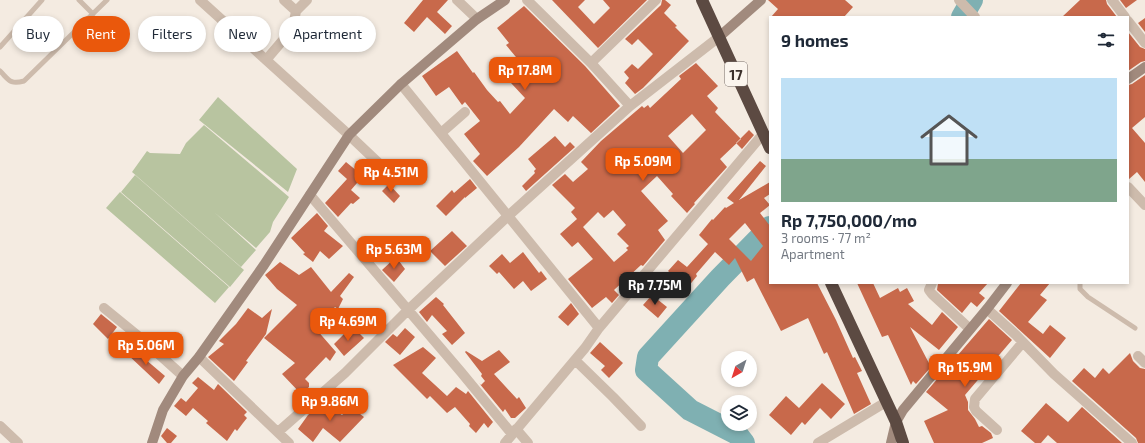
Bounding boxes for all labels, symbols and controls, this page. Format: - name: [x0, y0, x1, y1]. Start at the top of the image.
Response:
- chip: Buy: [12, 16, 64, 52]
- chip: Rent: [72, 16, 130, 52]
- chip: Filters: [138, 16, 206, 52]
- chip: New: [214, 16, 271, 52]
- chip: Apartment: [279, 16, 376, 52]
- icon: filters: [1095, 29, 1117, 51]
- text: 9 homes: [781, 30, 849, 50]
- pin: Rp 17.8M: [484, 57, 566, 91]
- text: Rp 17.8M: [498, 62, 552, 78]
- road number: 17: [725, 62, 747, 86]
- icon: home: [913, 104, 985, 176]
- pin: Rp 5.09M: [602, 148, 684, 182]
- text: Rp 5.09M: [614, 153, 672, 169]
- pin: Rp 4.51M: [350, 159, 432, 193]
- text: Rp 4.51M: [363, 164, 419, 180]
- text: Rp 7,750,000/mo: [781, 210, 917, 230]
- text: 3 rooms · 77 m²: [781, 230, 871, 246]
- pin: Rp 5.63M: [353, 236, 435, 270]
- text: Rp 5.63M: [366, 241, 422, 257]
- text: Apartment: [781, 246, 845, 262]
- pin: Rp 7.75M: [614, 272, 696, 306]
- text: Rp 7.75M: [628, 277, 682, 293]
- pin: Rp 4.69M: [307, 308, 389, 342]
- text: Rp 4.69M: [319, 313, 377, 329]
- pin: Rp 5.06M: [105, 332, 187, 366]
- text: Rp 5.06M: [117, 337, 175, 353]
- north arrow: [721, 351, 757, 387]
- map controls: [721, 351, 757, 431]
- pin: Rp 15.9M: [924, 354, 1006, 388]
- text: Rp 15.9M: [938, 359, 992, 375]
- pin: Rp 9.86M: [289, 388, 371, 422]
- text: Rp 9.86M: [301, 393, 359, 409]
- button: layers: [721, 395, 757, 431]

